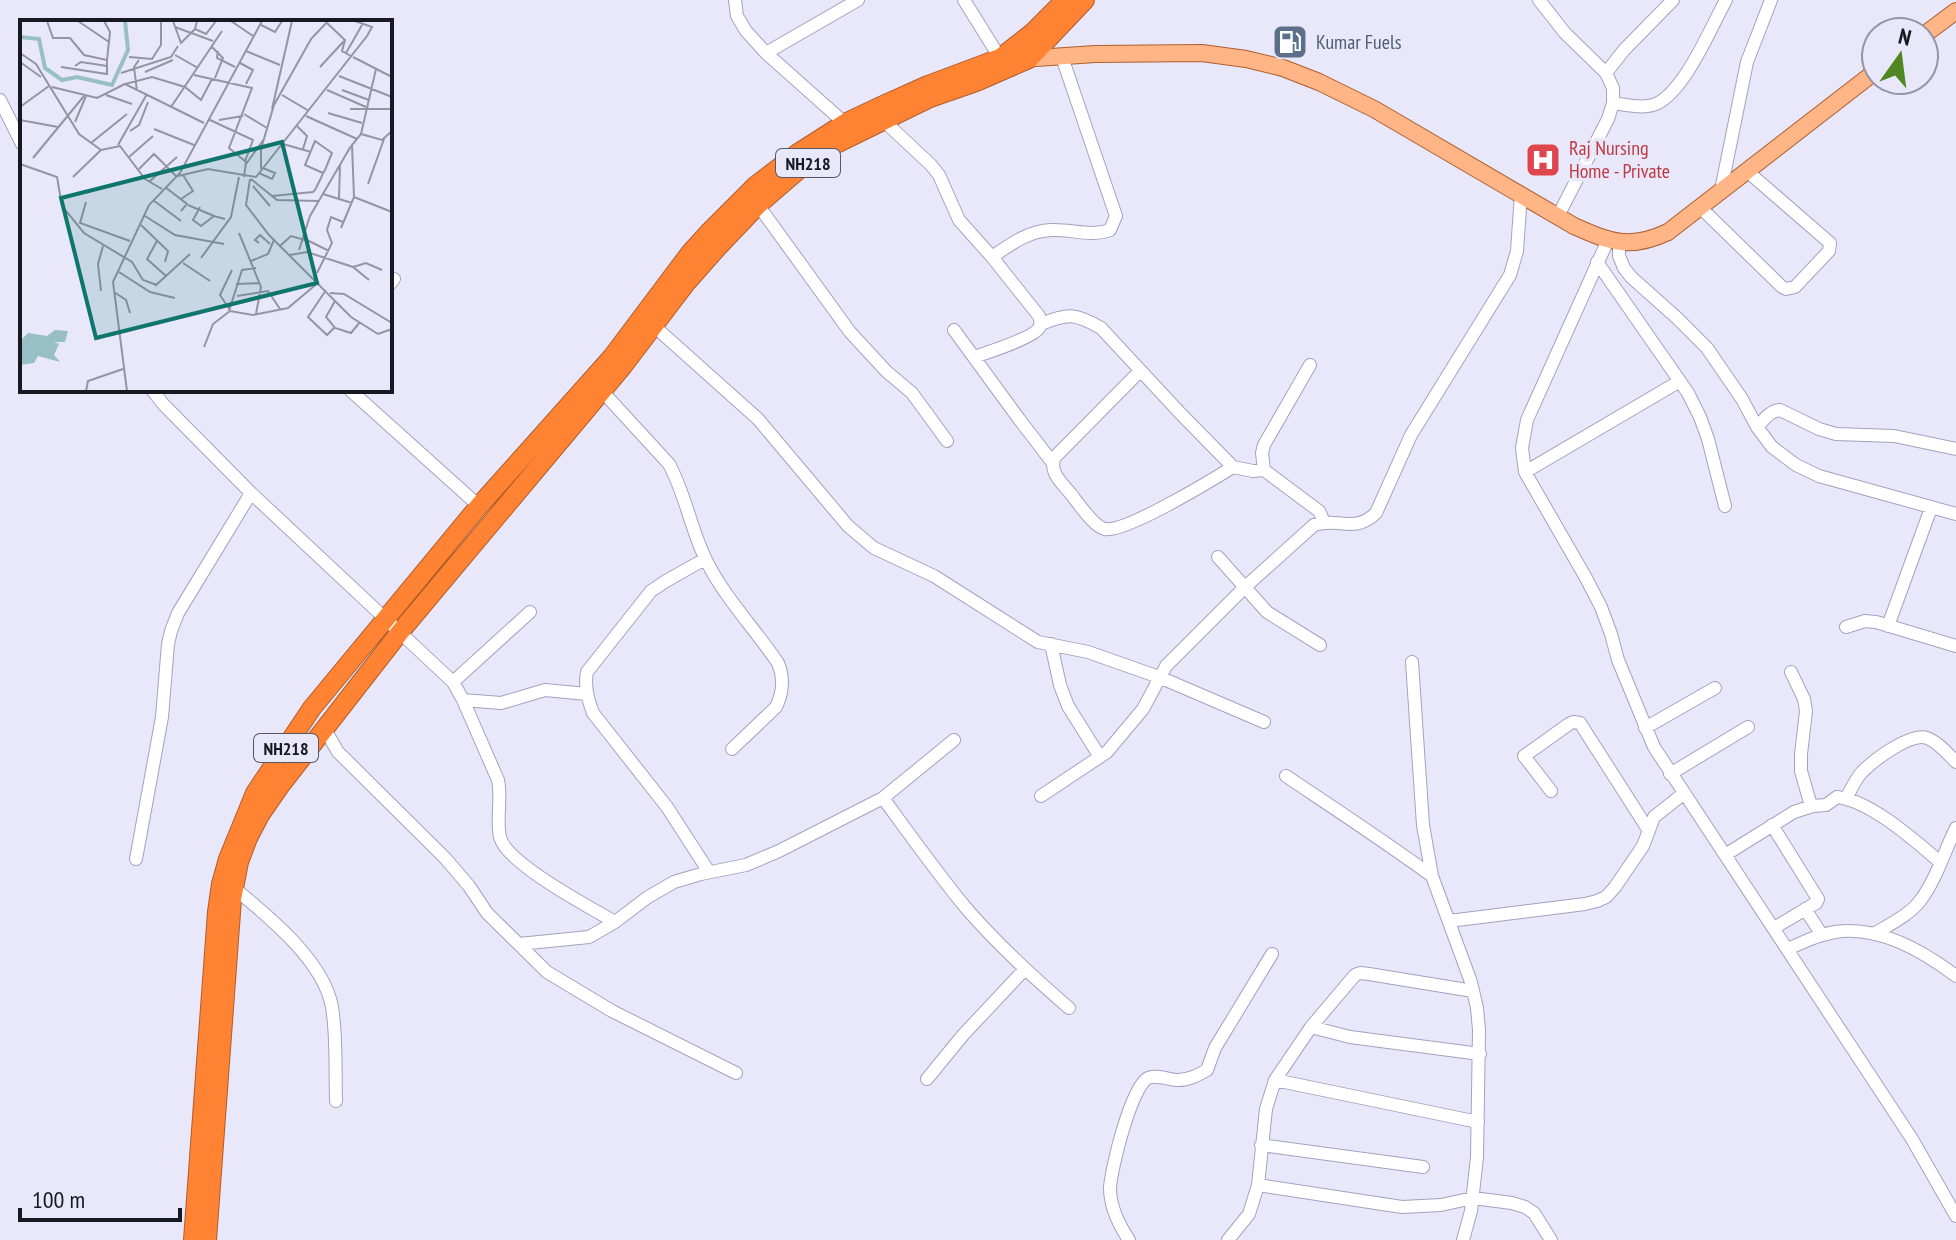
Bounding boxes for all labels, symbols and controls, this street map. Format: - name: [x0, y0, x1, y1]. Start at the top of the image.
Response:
- north arrow: [1860, 16, 1940, 96]
- inset map: [20, 20, 392, 392]
- text: N: [1896, 22, 1914, 52]
- fuel station icon: Kumar Fuels: [1271, 23, 1309, 61]
- place label: Kumar Fuels: [1316, 29, 1402, 55]
- place label: Raj Nursing Home - Private: [1569, 135, 1670, 184]
- hospital icon: Raj Nursing Home - Private: [1524, 141, 1562, 179]
- road number: NH218: [776, 149, 840, 177]
- road number: NH218: [254, 734, 318, 762]
- scale bar: [20, 1172, 180, 1222]
- text: 100 m: [32, 1184, 85, 1215]

